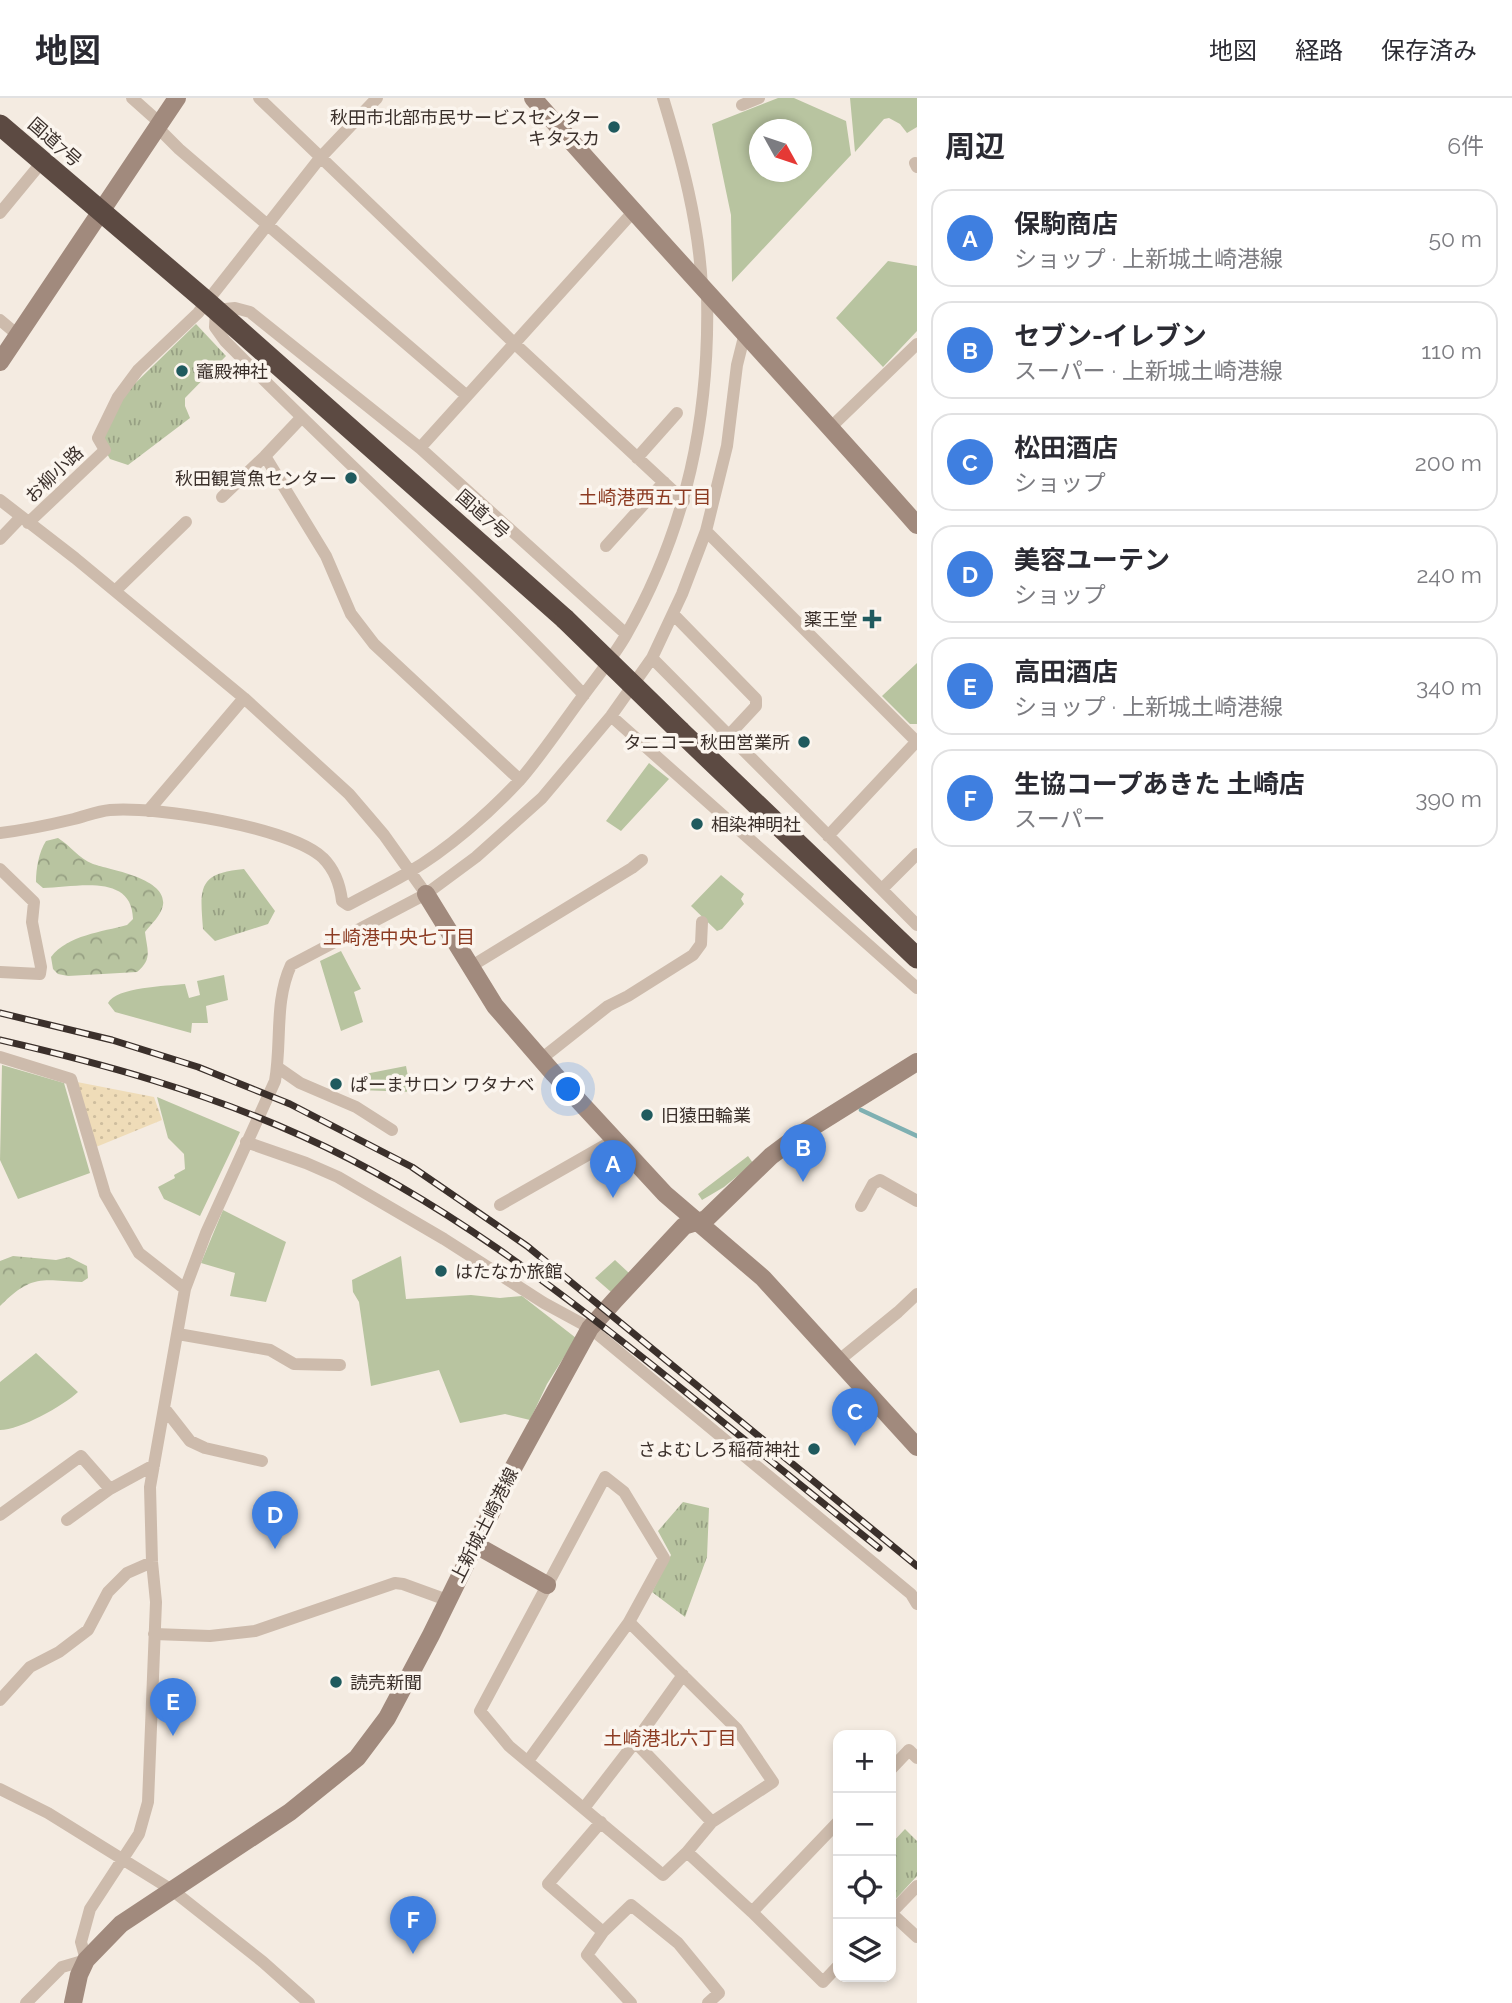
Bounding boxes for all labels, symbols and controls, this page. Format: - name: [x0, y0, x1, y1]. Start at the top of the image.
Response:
- text: 地図: [35, 31, 101, 70]
- text: 地図: [1209, 36, 1257, 65]
- text: 経路: [1295, 36, 1343, 65]
- text: 保存済み: [1381, 36, 1477, 65]
- place label: 秋田市北部市民サービスセンター キタスカ: [330, 107, 600, 149]
- street label: 国道7号: [24, 113, 86, 171]
- marker: 秋田市北部市民サービスセンター キタスカ: [606, 119, 622, 135]
- north arrow: [749, 119, 812, 182]
- text: 周辺: [945, 129, 1005, 164]
- text: 6件: [1447, 132, 1484, 159]
- text: 保駒商店: [1014, 209, 1118, 239]
- text: A: [962, 225, 978, 252]
- text: 50 m: [1428, 225, 1482, 252]
- text: ショップ · 上新城土崎港線: [1014, 245, 1283, 272]
- text: セブン-イレブン: [1014, 321, 1207, 351]
- text: B: [962, 337, 978, 364]
- text: 110 m: [1421, 337, 1482, 364]
- text: スーパー · 上新城土崎港線: [1014, 357, 1283, 384]
- place label: 竈殿神社: [196, 361, 268, 382]
- marker: 竈殿神社: [174, 363, 190, 379]
- text: 松田酒店: [1014, 433, 1118, 463]
- street label: お柳小路: [21, 441, 87, 507]
- text: C: [962, 449, 978, 476]
- text: 200 m: [1415, 449, 1482, 476]
- place label: 秋田観賞魚センター: [175, 468, 337, 489]
- text: ショップ: [1014, 469, 1106, 496]
- marker: 秋田観賞魚センター: [343, 470, 359, 486]
- street label: 国道7号: [452, 485, 514, 543]
- district label: 土崎港西五丁目: [578, 486, 712, 508]
- text: 美容ユーテン: [1014, 545, 1170, 575]
- text: D: [962, 561, 978, 588]
- text: 240 m: [1416, 561, 1482, 588]
- text: ショップ: [1014, 581, 1106, 608]
- place label: 薬王堂: [804, 609, 858, 630]
- marker: 薬王堂: [864, 611, 880, 627]
- text: 高田酒店: [1014, 657, 1118, 687]
- text: E: [963, 673, 977, 700]
- text: 340 m: [1416, 673, 1482, 700]
- text: ショップ · 上新城土崎港線: [1014, 693, 1283, 720]
- place label: タニコー 秋田営業所: [623, 732, 790, 753]
- marker: タニコー 秋田営業所: [796, 734, 812, 750]
- text: 生協コープあきた 土崎店: [1014, 769, 1305, 799]
- text: F: [963, 785, 977, 812]
- text: 390 m: [1415, 785, 1482, 812]
- text: スーパー: [1014, 805, 1106, 832]
- place label: 相染神明社: [711, 814, 801, 835]
- marker: 相染神明社: [689, 816, 705, 832]
- district label: 土崎港中央七丁目: [323, 926, 475, 948]
- your location: [551, 1072, 585, 1106]
- place label: ぱーまサロン ワタナベ: [350, 1074, 535, 1095]
- marker: ぱーまサロン ワタナベ: [328, 1076, 344, 1092]
- place label: 旧猿田輪業: [661, 1105, 751, 1126]
- marker: 旧猿田輪業: [639, 1107, 655, 1123]
- pin: B: [780, 1124, 826, 1182]
- pin: A: [590, 1140, 636, 1198]
- place label: はたなか旅館: [455, 1261, 563, 1282]
- marker: はたなか旅館: [433, 1263, 449, 1279]
- pin: C: [832, 1388, 878, 1446]
- place label: さよむしろ稲荷神社: [638, 1439, 800, 1460]
- marker: さよむしろ稲荷神社: [806, 1441, 822, 1457]
- street label: 上新城土崎港線: [446, 1464, 522, 1586]
- pin: D: [252, 1491, 298, 1549]
- place label: 読売新聞: [350, 1672, 422, 1693]
- marker: 読売新聞: [328, 1674, 344, 1690]
- pin: E: [150, 1678, 196, 1736]
- district label: 土崎港北六丁目: [603, 1727, 737, 1749]
- map controls: [833, 1730, 896, 1982]
- button: +: [833, 1730, 896, 1793]
- button: −: [833, 1793, 896, 1856]
- button: locate: [833, 1856, 896, 1919]
- pin: F: [390, 1896, 436, 1954]
- button: layers: [833, 1919, 896, 1982]

